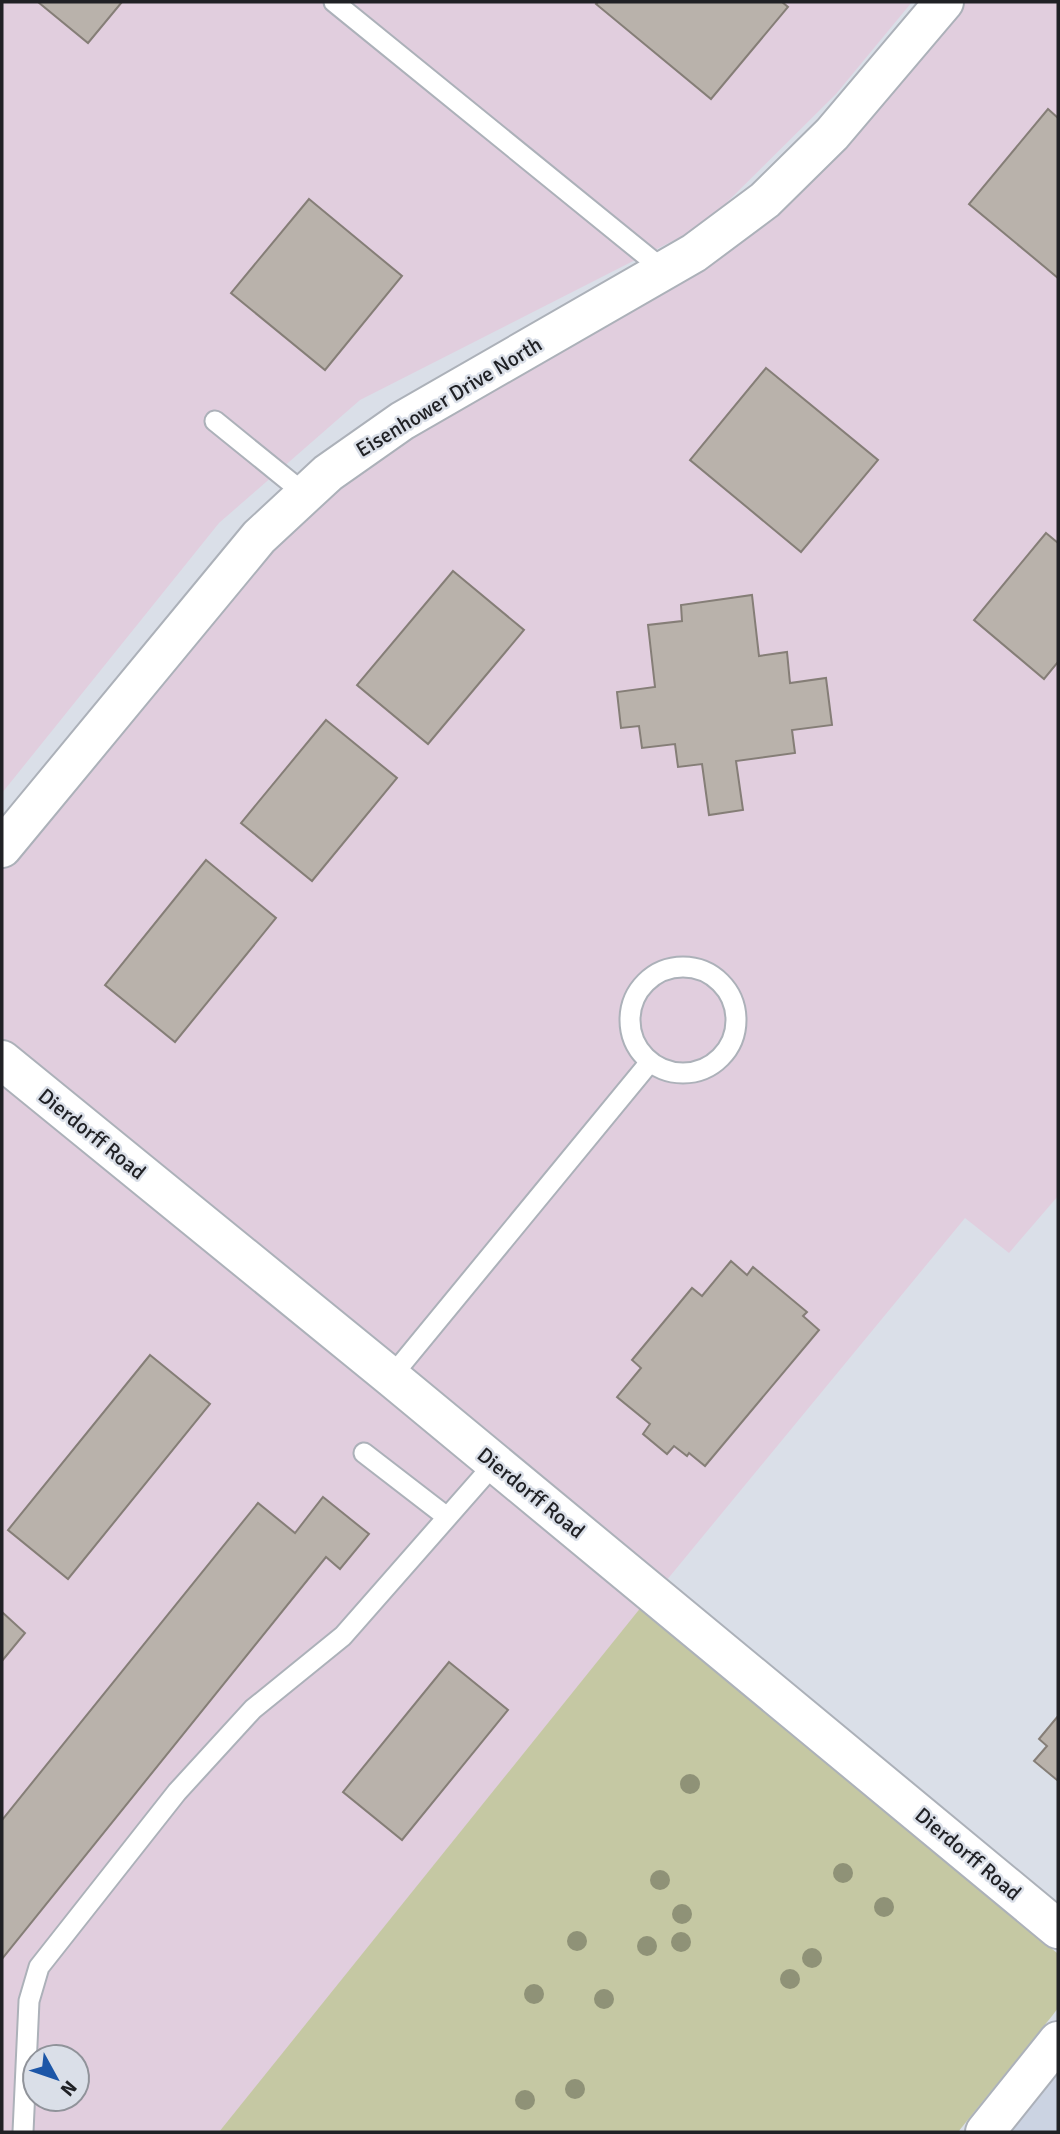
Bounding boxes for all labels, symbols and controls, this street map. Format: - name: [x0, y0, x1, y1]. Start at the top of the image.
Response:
- street label: Eisenhower Drive North: [351, 331, 547, 463]
- street label: Dierdorff Road: [33, 1083, 151, 1185]
- street label: Dierdorff Road: [472, 1442, 590, 1544]
- street label: Dierdorff Road: [910, 1802, 1026, 1906]
- north arrow: [21, 2043, 91, 2113]
- text: N: [55, 2076, 82, 2101]

